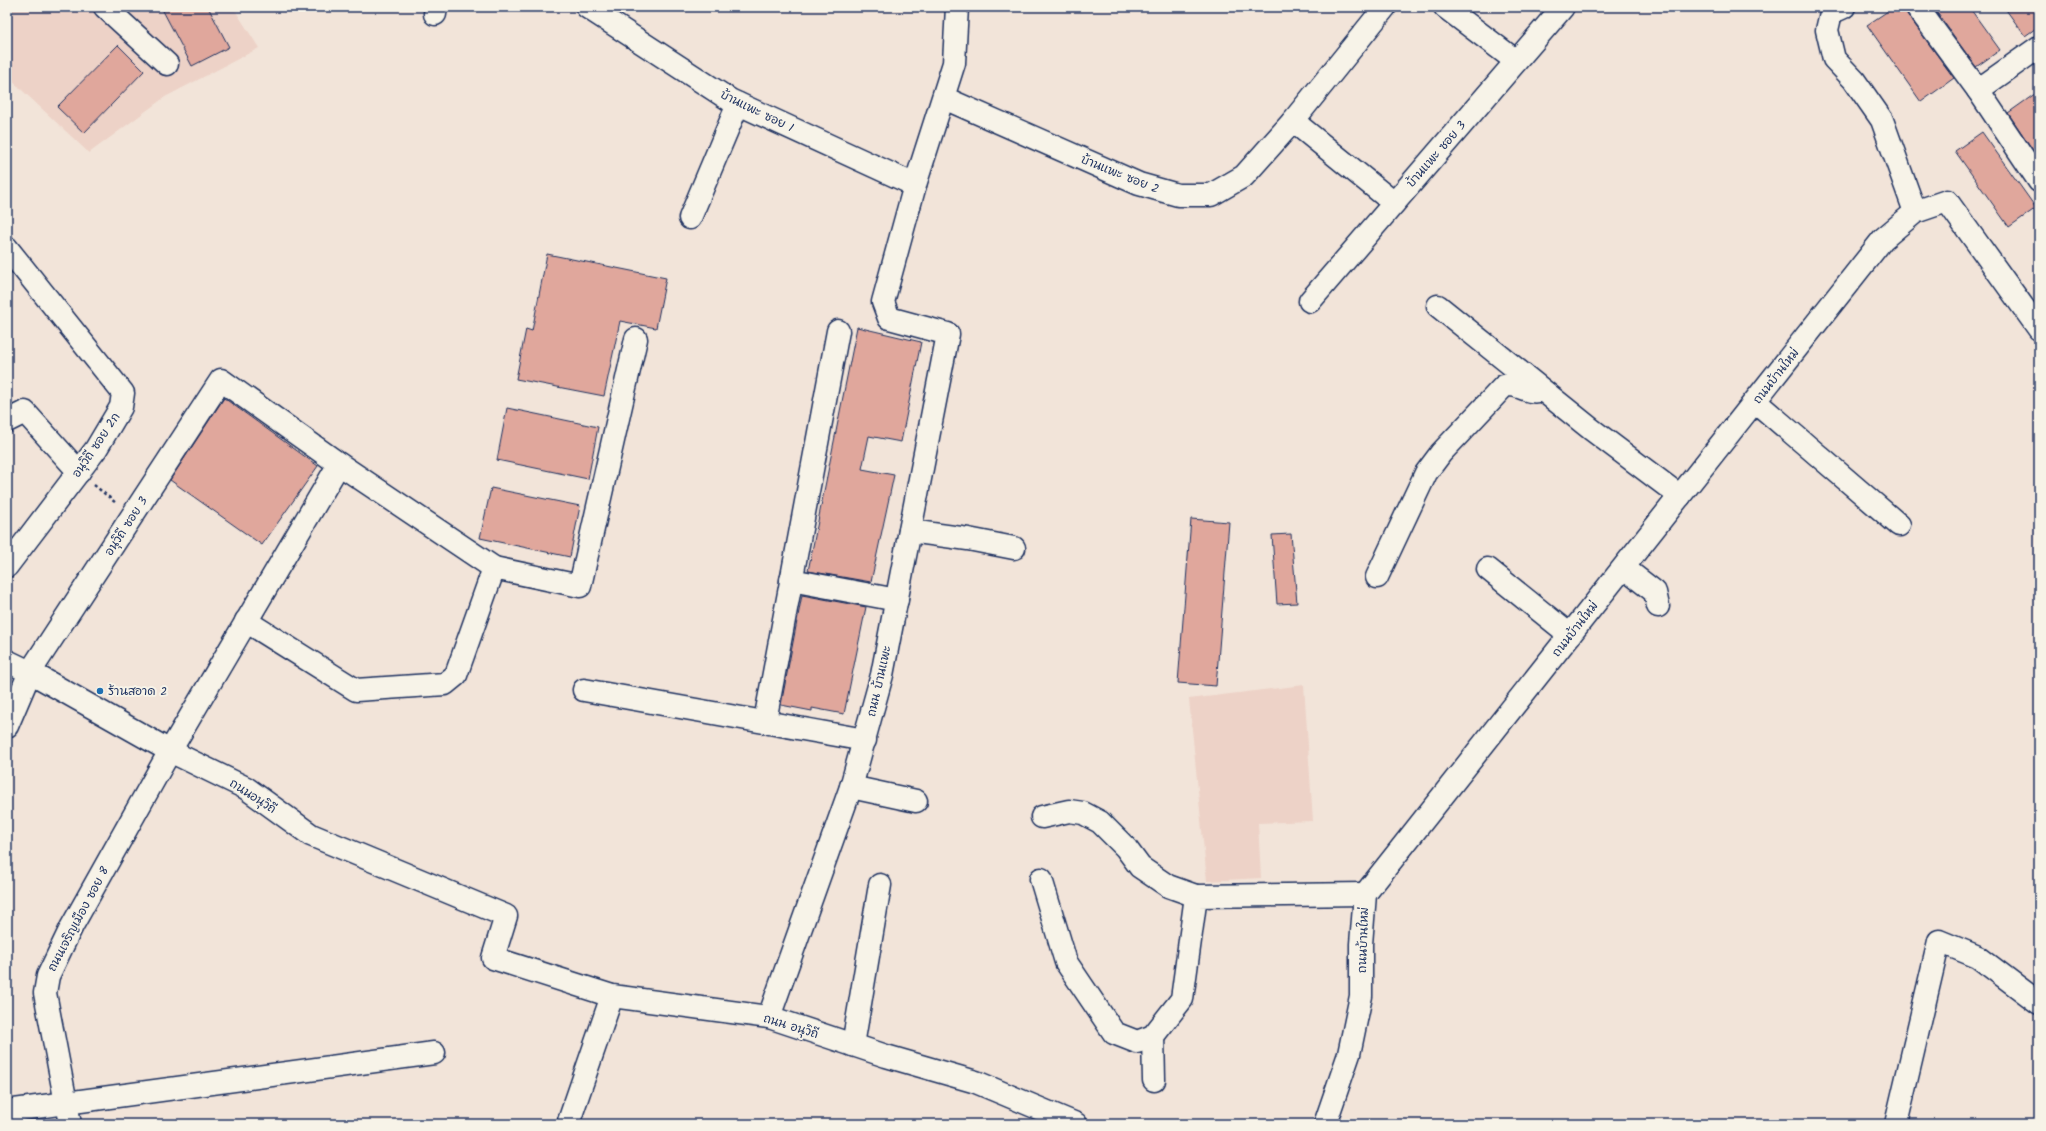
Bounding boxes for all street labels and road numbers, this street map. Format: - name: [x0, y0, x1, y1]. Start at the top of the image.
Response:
- street label: บ้านแพะ ซอย 1: [717, 85, 797, 138]
- street label: บ้านแพะ ซอย 3: [1402, 117, 1471, 192]
- street label: บ้านแพะ ซอย 2: [1078, 150, 1162, 199]
- street label: ถนนบ้านใหม่: [1749, 344, 1804, 408]
- street label: อนุวิถี ซอย 2ก: [68, 409, 125, 482]
- street label: อนุวิถี ซอย 3: [100, 493, 153, 560]
- street label: ถนนบ้านใหม่: [1548, 597, 1603, 661]
- street label: ถนน บ้านแพะ: [862, 644, 897, 719]
- street label: ถนนอนุวิถี: [226, 774, 280, 819]
- street label: ถนนเจริญเมือง ซอย 8: [43, 863, 115, 975]
- street label: ถนนบ้านใหม่: [1353, 907, 1374, 973]
- street label: ถนน อนุวิถี: [761, 1009, 821, 1044]

